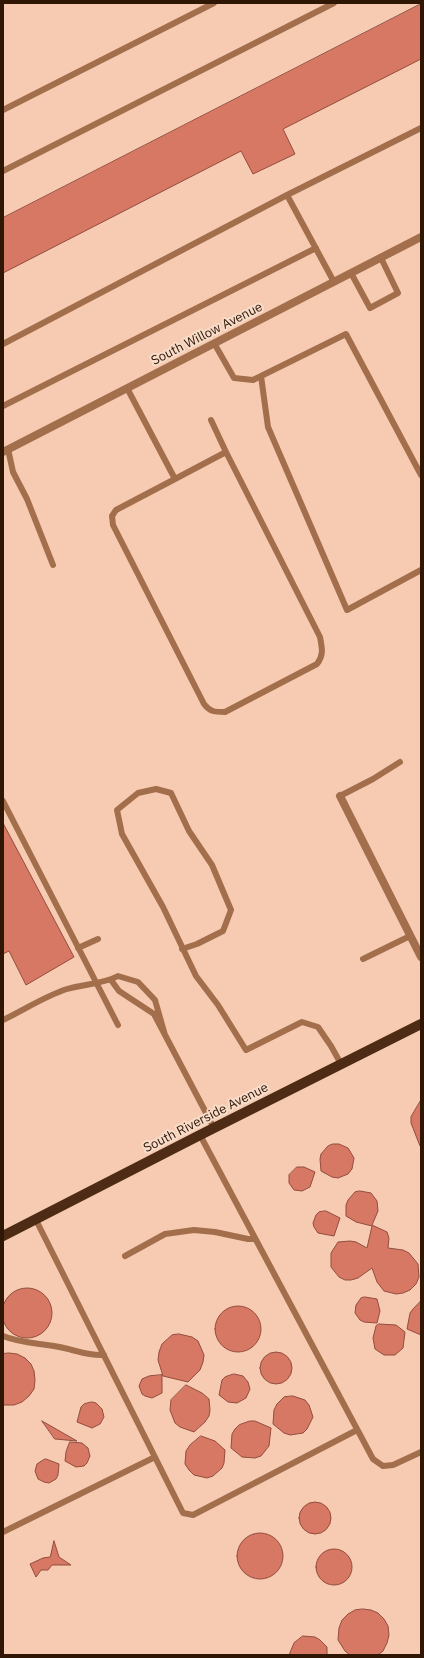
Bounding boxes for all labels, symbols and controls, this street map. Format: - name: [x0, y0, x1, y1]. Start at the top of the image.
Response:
- street label: South Willow Avenue: [149, 299, 265, 369]
- street label: South Riverside Avenue: [141, 1080, 271, 1156]

